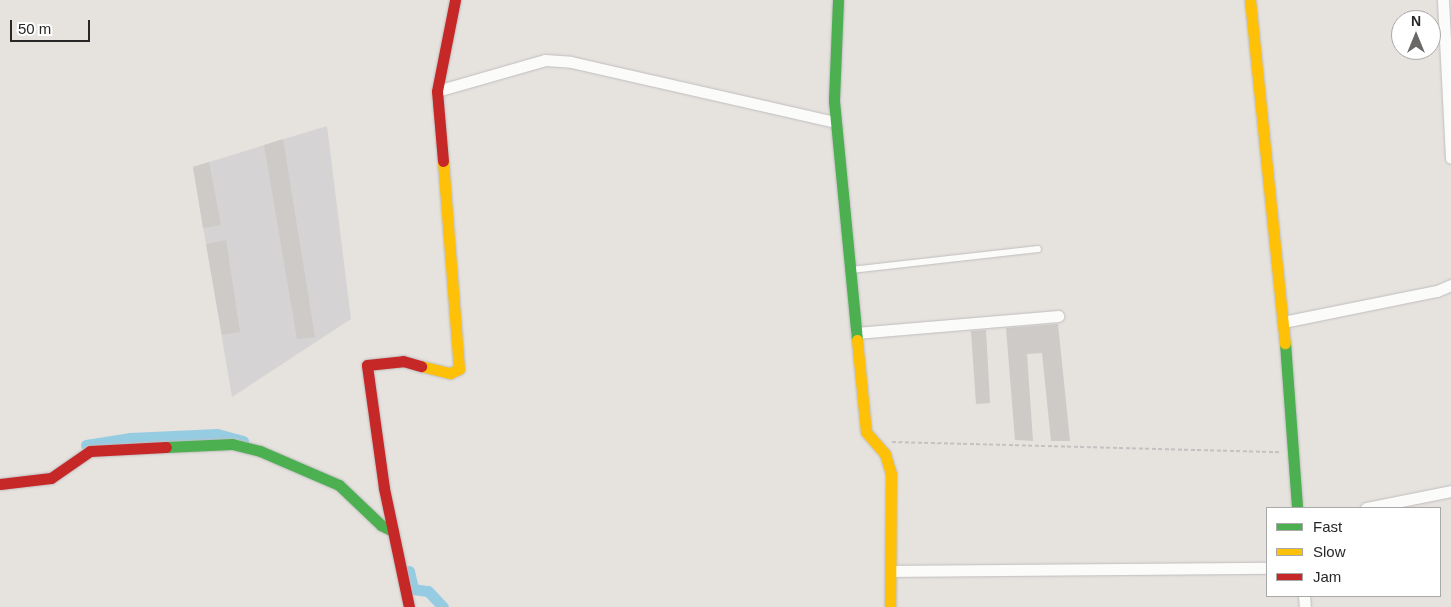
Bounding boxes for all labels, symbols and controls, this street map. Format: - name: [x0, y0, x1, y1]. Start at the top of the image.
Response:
- scale bar: [12, 10, 92, 42]
- north arrow: [1391, 10, 1441, 60]
- text: N: [1411, 13, 1421, 29]
- text: 50 m: [18, 20, 51, 37]
- legend: [1266, 507, 1441, 597]
- text: Fast: [1313, 518, 1342, 535]
- text: Slow: [1313, 543, 1346, 560]
- text: Jam: [1313, 568, 1341, 585]

